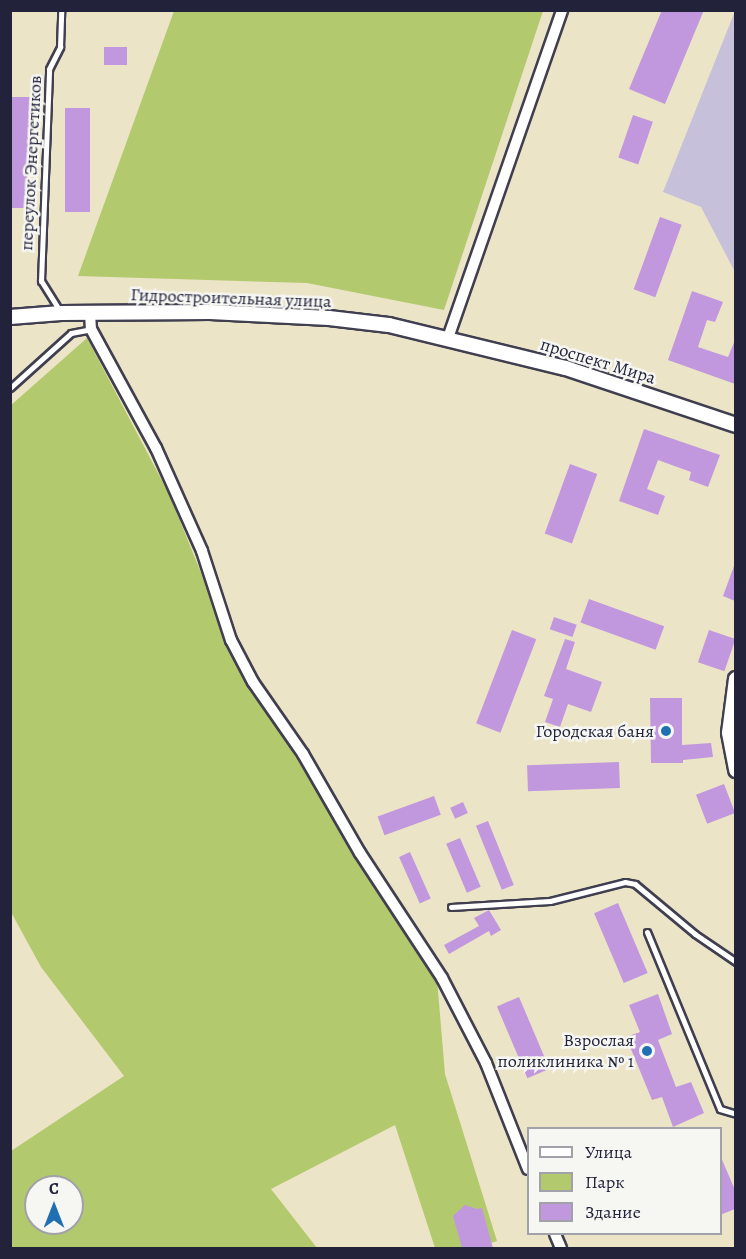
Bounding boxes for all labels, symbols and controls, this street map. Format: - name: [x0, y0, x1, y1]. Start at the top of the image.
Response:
- street label: переулок Энергетиков: [16, 75, 46, 251]
- street label: Гидростроительная улица: [130, 284, 332, 312]
- street label: проспект Мира: [538, 333, 658, 389]
- place label: Городская баня: [536, 720, 654, 742]
- marker: Городская баня: [659, 724, 673, 738]
- place label: Взрослая поликлиника № 1: [498, 1030, 634, 1072]
- marker: Взрослая поликлиника № 1: [638, 1042, 656, 1060]
- legend: [527, 1127, 722, 1235]
- text: Улица: [585, 1140, 632, 1164]
- text: Парк: [585, 1170, 625, 1194]
- north arrow: [24, 1175, 84, 1235]
- text: С: [49, 1178, 59, 1200]
- text: Здание: [585, 1200, 641, 1224]

